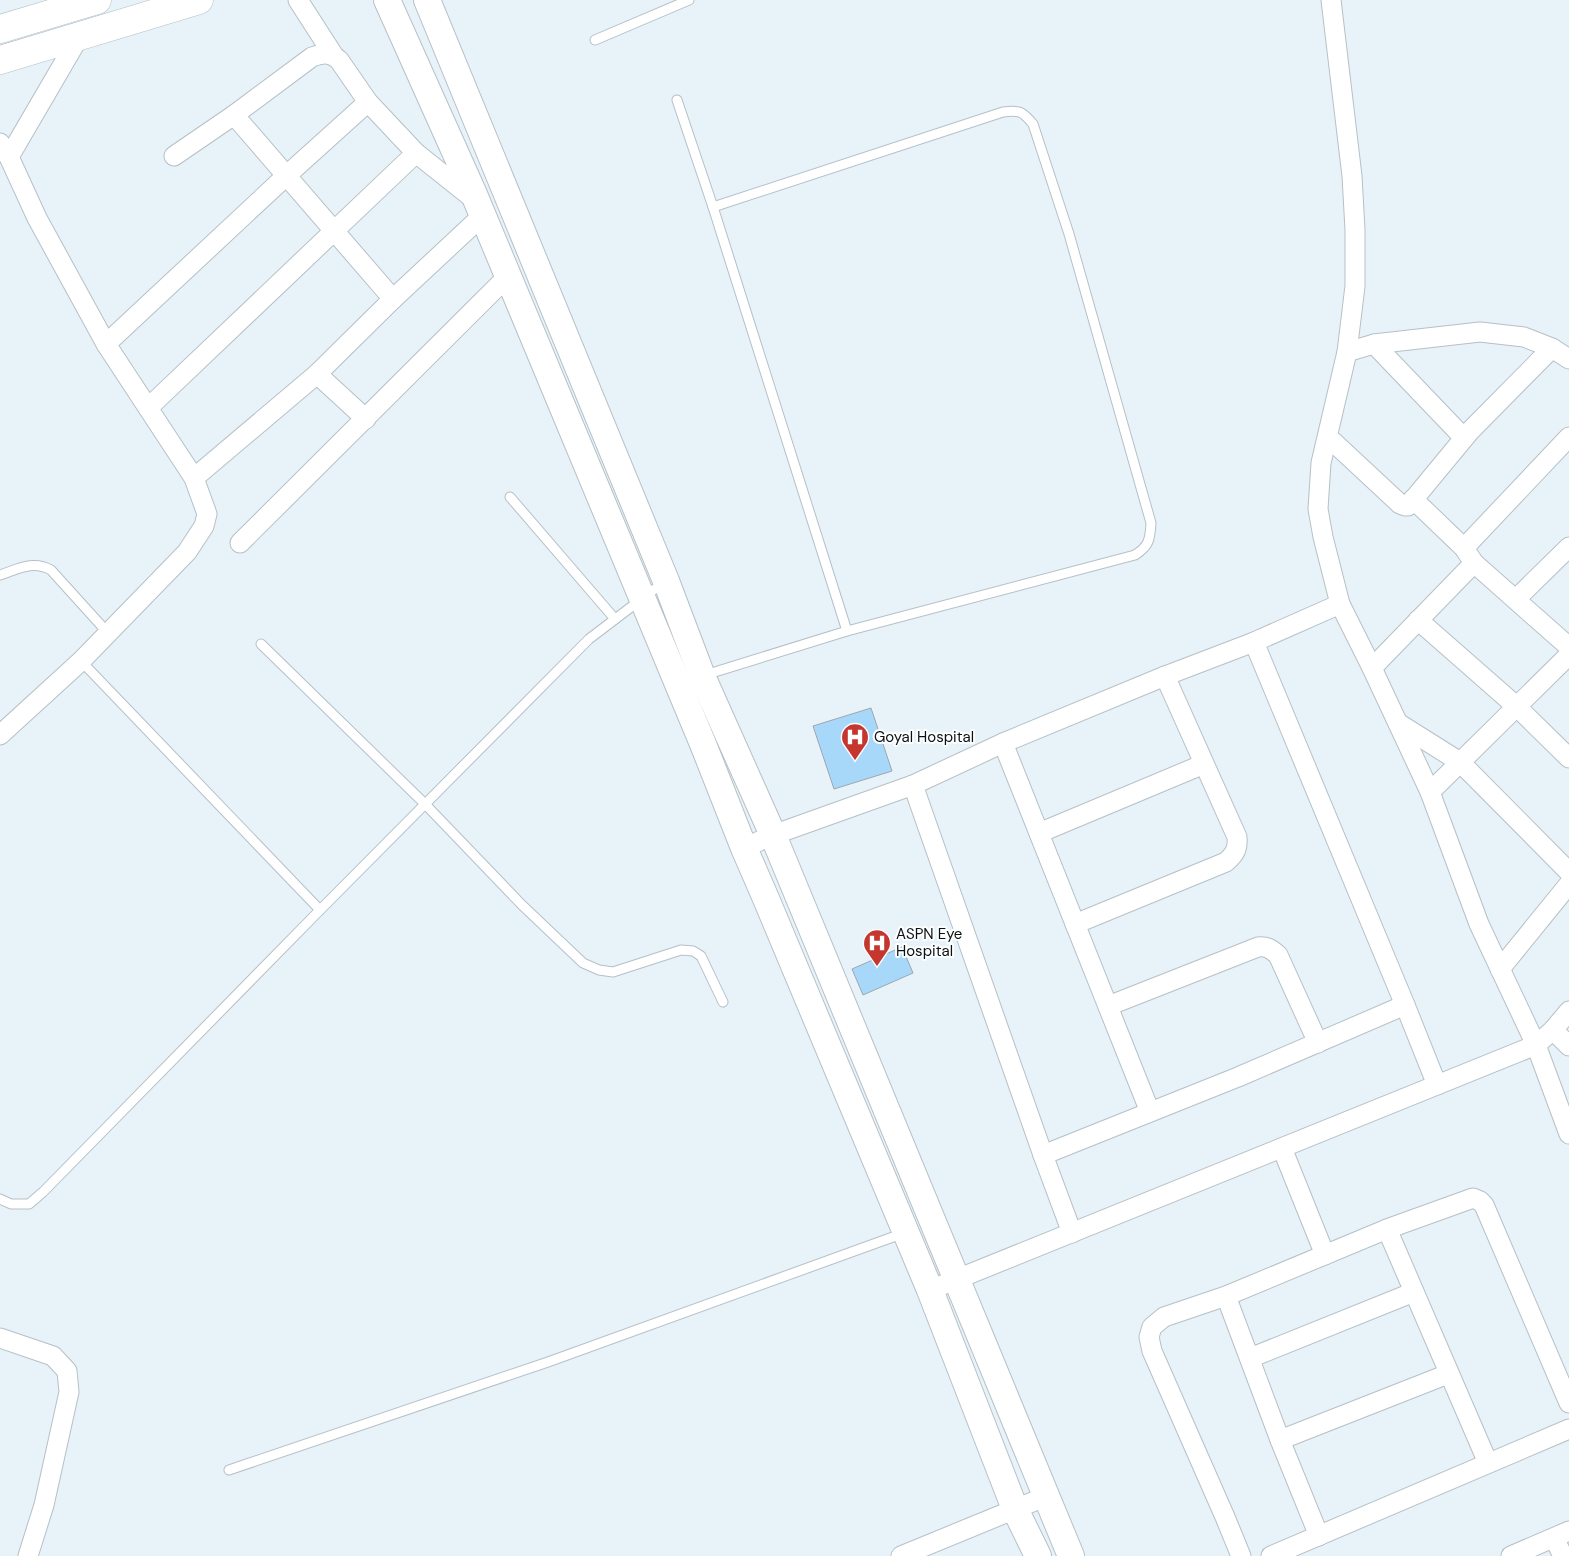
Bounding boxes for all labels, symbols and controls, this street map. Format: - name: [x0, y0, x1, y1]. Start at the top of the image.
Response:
- hospital icon: Goyal Hospital: [840, 722, 870, 761]
- place label: Goyal Hospital: [874, 727, 974, 747]
- place label: ASPN Eye Hospital: [896, 924, 962, 961]
- hospital icon: ASPN Eye Hospital: [862, 928, 892, 967]

